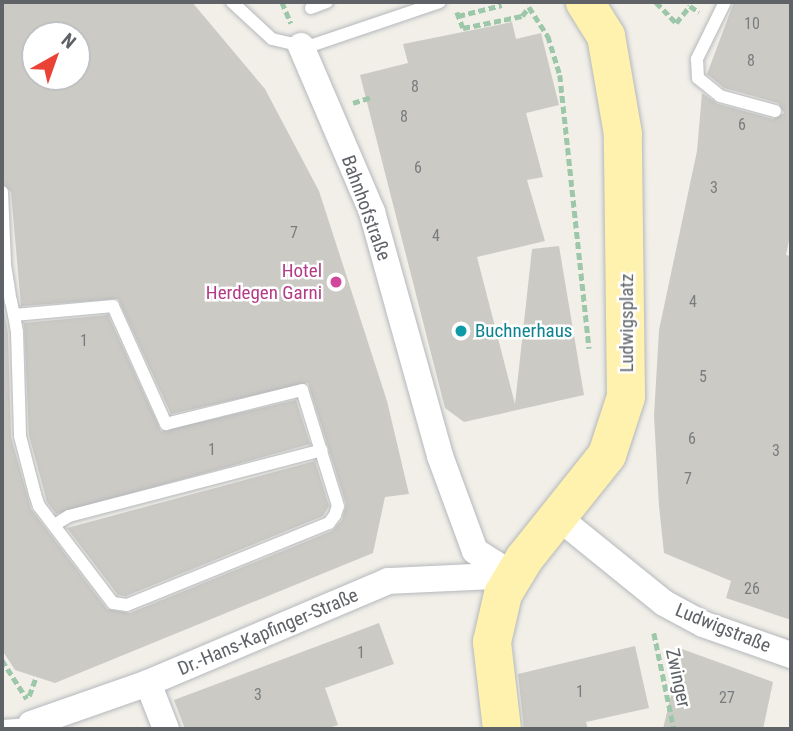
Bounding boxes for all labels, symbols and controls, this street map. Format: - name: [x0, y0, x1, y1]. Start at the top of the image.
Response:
- house number: 10: [744, 14, 760, 34]
- north arrow: [21, 21, 91, 91]
- text: N: [57, 29, 80, 54]
- house number: 8: [747, 51, 755, 71]
- house number: 8: [411, 77, 419, 97]
- house number: 8: [400, 107, 408, 127]
- house number: 6: [738, 115, 746, 135]
- street label: Bahnhofstraße: [336, 152, 396, 264]
- house number: 6: [414, 158, 422, 178]
- house number: 3: [710, 178, 718, 198]
- house number: 7: [290, 223, 298, 243]
- house number: 4: [432, 226, 440, 246]
- place label: Hotel Herdegen Garni: [206, 260, 322, 304]
- marker: Hotel Herdegen Garni: [328, 274, 344, 290]
- street label: Ludwigsplatz: [616, 274, 638, 372]
- house number: 4: [689, 292, 697, 312]
- place label: Buchnerhaus: [475, 320, 573, 342]
- marker: Buchnerhaus: [453, 323, 469, 339]
- house number: 1: [80, 331, 88, 351]
- house number: 5: [699, 367, 707, 387]
- house number: 6: [688, 429, 696, 449]
- house number: 1: [208, 440, 216, 460]
- house number: 3: [772, 441, 780, 461]
- house number: 7: [684, 469, 692, 489]
- house number: 26: [744, 579, 760, 599]
- street label: Dr.-Hans-Kapfinger-Straße: [174, 584, 362, 680]
- street label: Ludwigstraße: [672, 599, 774, 657]
- house number: 1: [357, 643, 365, 663]
- street label: Zwinger: [661, 646, 695, 710]
- house number: 1: [576, 682, 584, 702]
- house number: 3: [254, 685, 262, 705]
- house number: 27: [719, 688, 735, 708]

